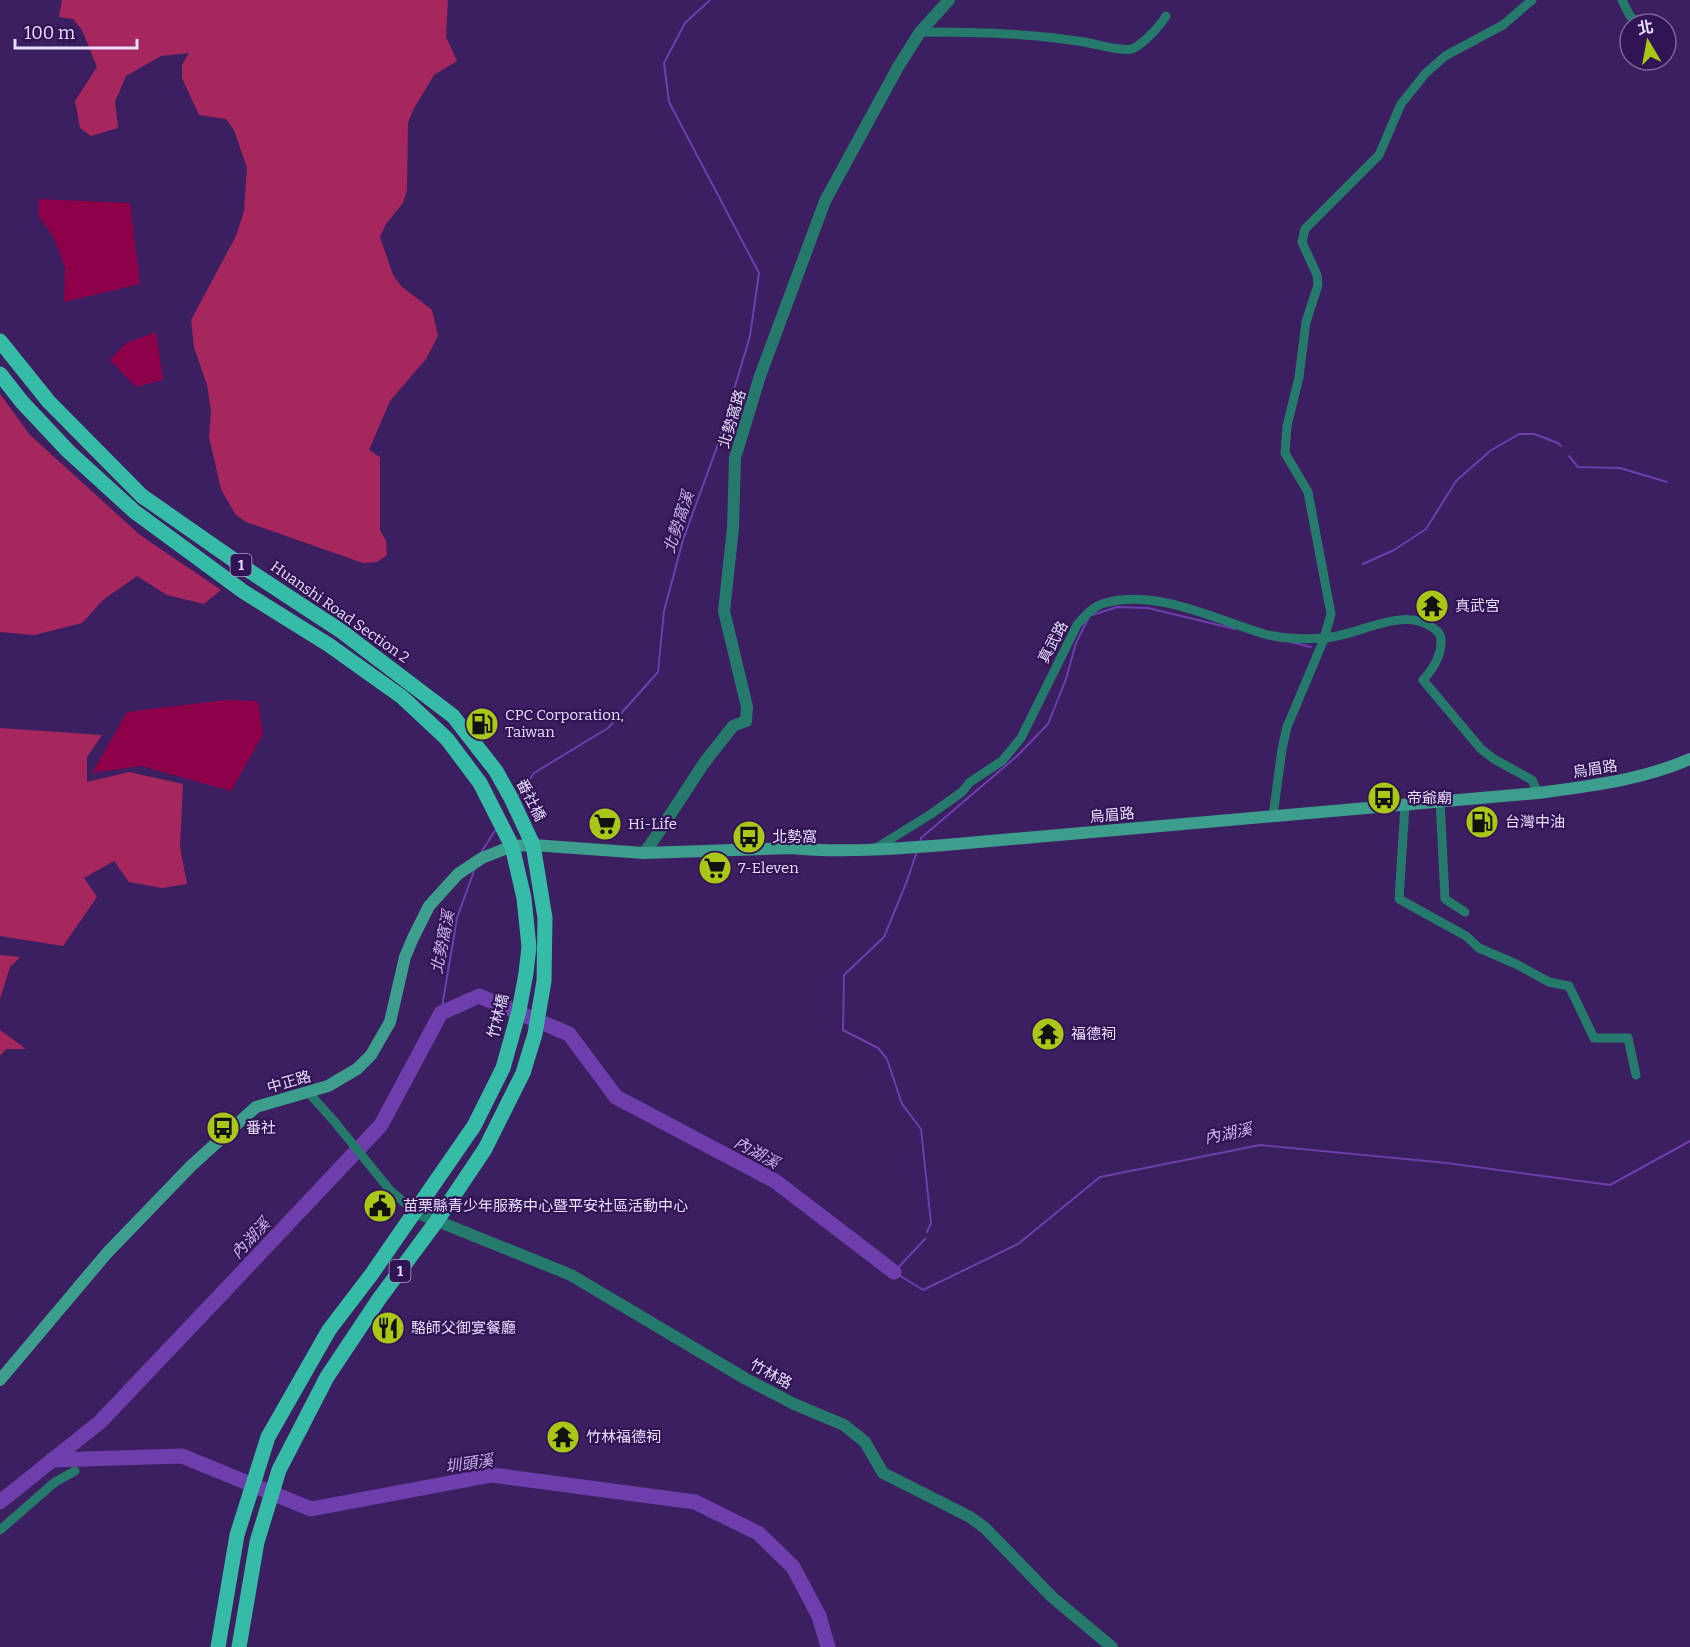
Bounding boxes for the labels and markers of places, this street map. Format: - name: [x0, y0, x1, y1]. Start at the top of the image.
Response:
- temple icon: 真武宮: [1414, 588, 1450, 624]
- place label: 真武宮: [1455, 597, 1500, 615]
- fuel station icon: CPC Corporation, Taiwan: [464, 706, 500, 742]
- place label: CPC Corporation, Taiwan: [505, 706, 624, 741]
- bus stop icon: 帝爺廟: [1366, 780, 1402, 816]
- place label: 帝爺廟: [1407, 789, 1452, 807]
- fuel station icon: 台灣中油: [1464, 804, 1500, 840]
- supermarket icon: Hi-Life: [587, 806, 623, 842]
- place label: 台灣中油: [1505, 813, 1565, 831]
- place label: Hi-Life: [628, 815, 677, 833]
- bus stop icon: 北勢窩: [731, 819, 767, 855]
- place label: 北勢窩: [772, 828, 817, 846]
- supermarket icon: 7-Eleven: [697, 850, 733, 886]
- place label: 7-Eleven: [738, 859, 799, 877]
- temple icon: 福德祠: [1030, 1016, 1066, 1052]
- place label: 福德祠: [1071, 1025, 1116, 1043]
- bus stop icon: 番社: [205, 1110, 241, 1146]
- place label: 番社: [246, 1119, 276, 1137]
- public building icon: 苗栗縣青少年服務中心暨平安社區活動中心: [362, 1188, 398, 1224]
- place label: 苗栗縣青少年服務中心暨平安社區活動中心: [403, 1197, 688, 1215]
- restaurant icon: 駱師父御宴餐廳: [370, 1310, 406, 1346]
- place label: 駱師父御宴餐廳: [411, 1319, 516, 1337]
- temple icon: 竹林福德祠: [545, 1419, 581, 1455]
- place label: 竹林福德祠: [586, 1428, 661, 1446]

